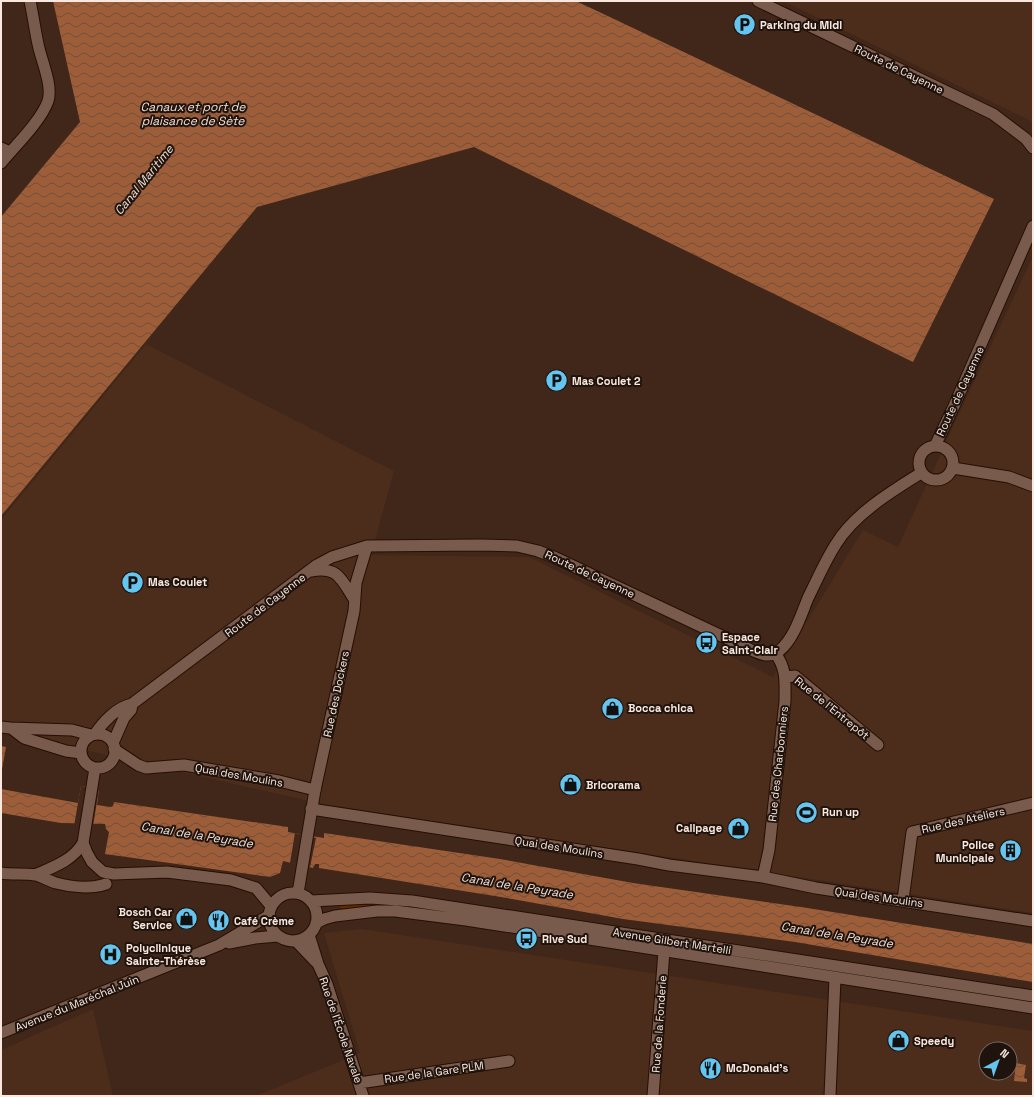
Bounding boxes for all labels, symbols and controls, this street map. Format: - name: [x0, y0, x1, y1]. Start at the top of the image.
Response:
- parking icon: Parking du Midi: [732, 12, 758, 38]
- place label: Parking du Midi: [760, 18, 842, 32]
- street label: Route de Cayenne: [852, 41, 946, 97]
- water label: Canaux et port de plaisance de Sète: [141, 99, 246, 129]
- water label: Canal Maritime: [111, 141, 178, 218]
- street label: Route de Cayenne: [933, 344, 987, 438]
- parking icon: Mas Coulet 2: [543, 368, 569, 394]
- place label: Mas Coulet 2: [572, 374, 641, 388]
- street label: Route de Cayenne: [543, 547, 637, 601]
- parking icon: Mas Coulet: [119, 569, 145, 595]
- street label: Route de Cayenne: [222, 570, 308, 640]
- place label: Mas Coulet: [148, 575, 207, 589]
- bus stop icon: Espace Saint-Clair: [693, 630, 719, 656]
- place label: Espace Saint-Clair: [722, 630, 778, 657]
- street label: Rue des Dockers: [320, 649, 352, 738]
- street label: Rue de l'Entrepôt: [792, 674, 872, 742]
- shop icon: Bocca chica: [599, 695, 625, 721]
- place label: Bocca chica: [628, 701, 694, 715]
- street label: Rue des Charbonniers: [765, 705, 791, 822]
- street label: Quai des Moulins: [194, 760, 284, 790]
- shop icon: Bricorama: [558, 772, 584, 798]
- place label: Bricorama: [586, 778, 641, 792]
- sports icon: Run up: [793, 799, 819, 825]
- street label: Rue des Ateliers: [920, 804, 1006, 836]
- place label: Run up: [822, 805, 859, 819]
- shop icon: Calipage: [725, 815, 751, 841]
- water label: Canal de la Peyrade: [140, 818, 255, 852]
- place label: Calipage: [676, 821, 722, 835]
- street label: Quai des Moulins: [514, 833, 604, 861]
- place label: Police Municipale: [936, 838, 994, 865]
- building icon: Police Municipale: [997, 838, 1023, 864]
- water label: Canal de la Peyrade: [460, 869, 575, 903]
- street label: Quai des Moulins: [834, 884, 924, 910]
- place label: Bosch Car Service: [118, 905, 173, 932]
- shop icon: Bosch Car Service: [174, 905, 200, 931]
- restaurant icon: Café Crème: [205, 908, 231, 934]
- place label: Café Crème: [234, 914, 294, 928]
- water label: Canal de la Peyrade: [780, 918, 895, 952]
- street label: Avenue Gilbert Martelli: [612, 925, 732, 957]
- bus stop icon: Rive Sud: [514, 926, 540, 952]
- place label: Rive Sud: [542, 932, 587, 946]
- hospital icon: Polyclinique Sainte-Thérèse: [97, 941, 123, 967]
- place label: Polyclinique Sainte-Thérèse: [126, 941, 206, 968]
- street label: Avenue du Maréchal Juin: [13, 972, 141, 1034]
- street label: Rue de l'École Navale: [316, 975, 366, 1085]
- street label: Rue de la Fonderie: [649, 975, 669, 1073]
- shop icon: Speedy: [885, 1028, 911, 1054]
- place label: Speedy: [914, 1034, 954, 1048]
- north arrow: [978, 1041, 1018, 1081]
- text: N: [997, 1046, 1012, 1061]
- restaurant icon: McDonald's: [697, 1055, 723, 1081]
- street label: Rue de la Gare PLM: [383, 1058, 485, 1086]
- place label: McDonald's: [726, 1061, 788, 1075]

